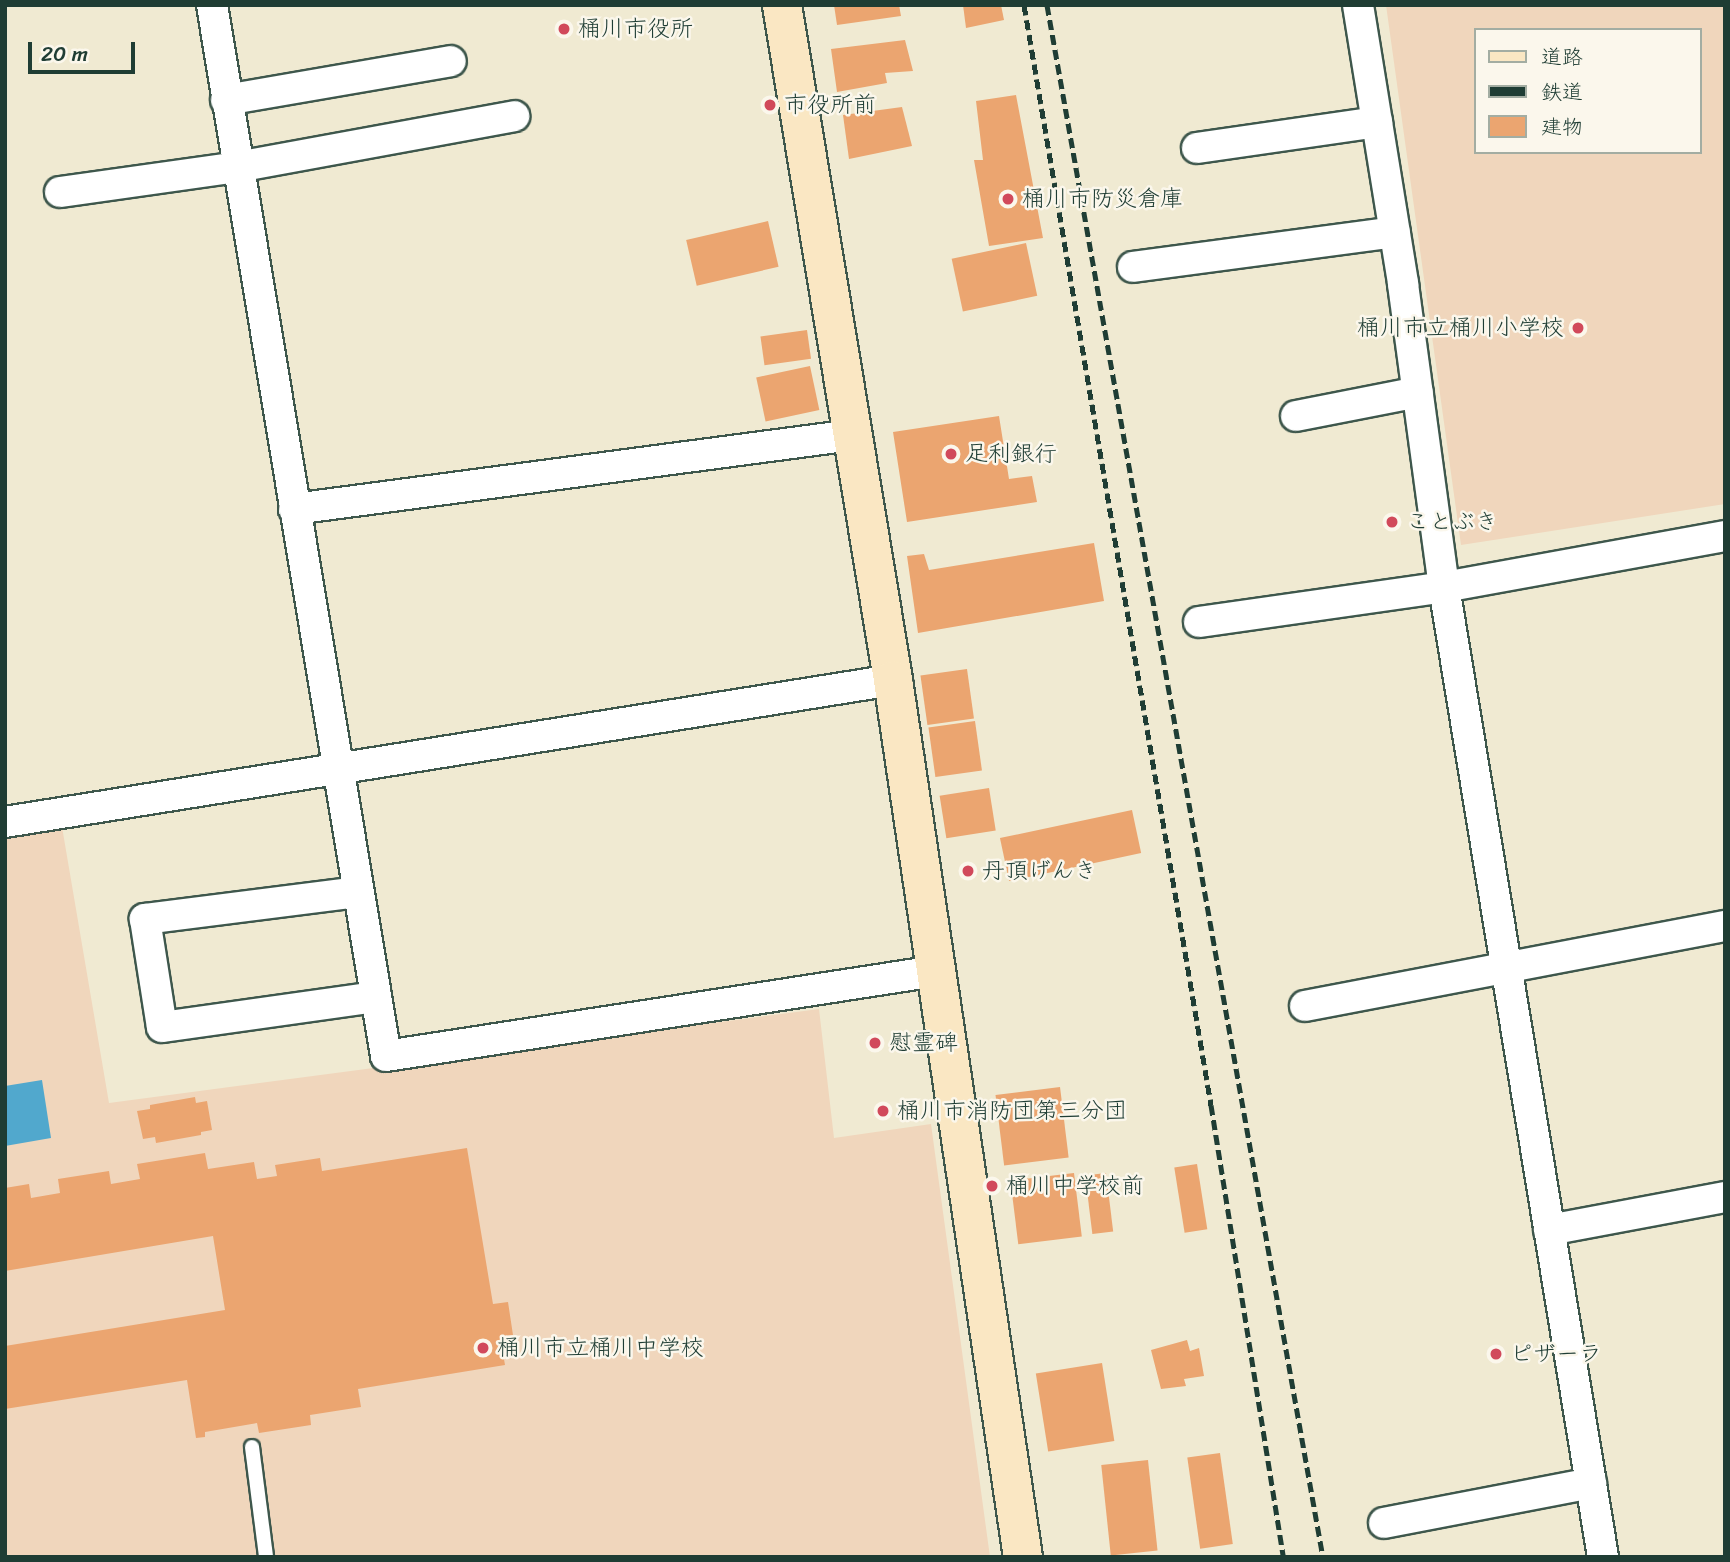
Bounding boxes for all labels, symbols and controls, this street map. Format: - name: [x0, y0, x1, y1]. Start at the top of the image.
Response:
- place label: 桶川市役所: [578, 15, 693, 43]
- marker: 桶川市役所: [556, 21, 572, 37]
- scale bar: [32, 28, 138, 72]
- legend: [1474, 28, 1702, 154]
- text: 20 m: [41, 35, 88, 73]
- text: 道路: [1541, 38, 1583, 76]
- text: 鉄道: [1541, 73, 1583, 111]
- place label: 市役所前: [784, 91, 876, 119]
- marker: 市役所前: [762, 97, 778, 113]
- text: 建物: [1541, 108, 1583, 146]
- place label: 桶川市防災倉庫: [1022, 185, 1183, 213]
- marker: 桶川市防災倉庫: [1000, 191, 1016, 207]
- place label: 桶川市立桶川小学校: [1357, 314, 1564, 342]
- marker: 桶川市立桶川小学校: [1570, 320, 1586, 336]
- place label: 足利銀行: [965, 440, 1057, 468]
- marker: 足利銀行: [943, 446, 959, 462]
- place label: ことぶき: [1406, 508, 1498, 536]
- marker: ことぶき: [1384, 514, 1400, 530]
- place label: 丹頂げんき: [982, 857, 1097, 885]
- marker: 丹頂げんき: [960, 863, 976, 879]
- place label: 慰霊碑: [889, 1029, 958, 1057]
- marker: 慰霊碑: [867, 1035, 883, 1051]
- place label: 桶川市消防団第三分団: [897, 1097, 1127, 1125]
- marker: 桶川市消防団第三分団: [875, 1103, 891, 1119]
- place label: 桶川中学校前: [1006, 1172, 1144, 1200]
- marker: 桶川中学校前: [984, 1178, 1000, 1194]
- place label: 桶川市立桶川中学校: [497, 1334, 704, 1362]
- marker: 桶川市立桶川中学校: [475, 1340, 491, 1356]
- place label: ピザーラ: [1510, 1340, 1602, 1368]
- marker: ピザーラ: [1488, 1346, 1504, 1362]

